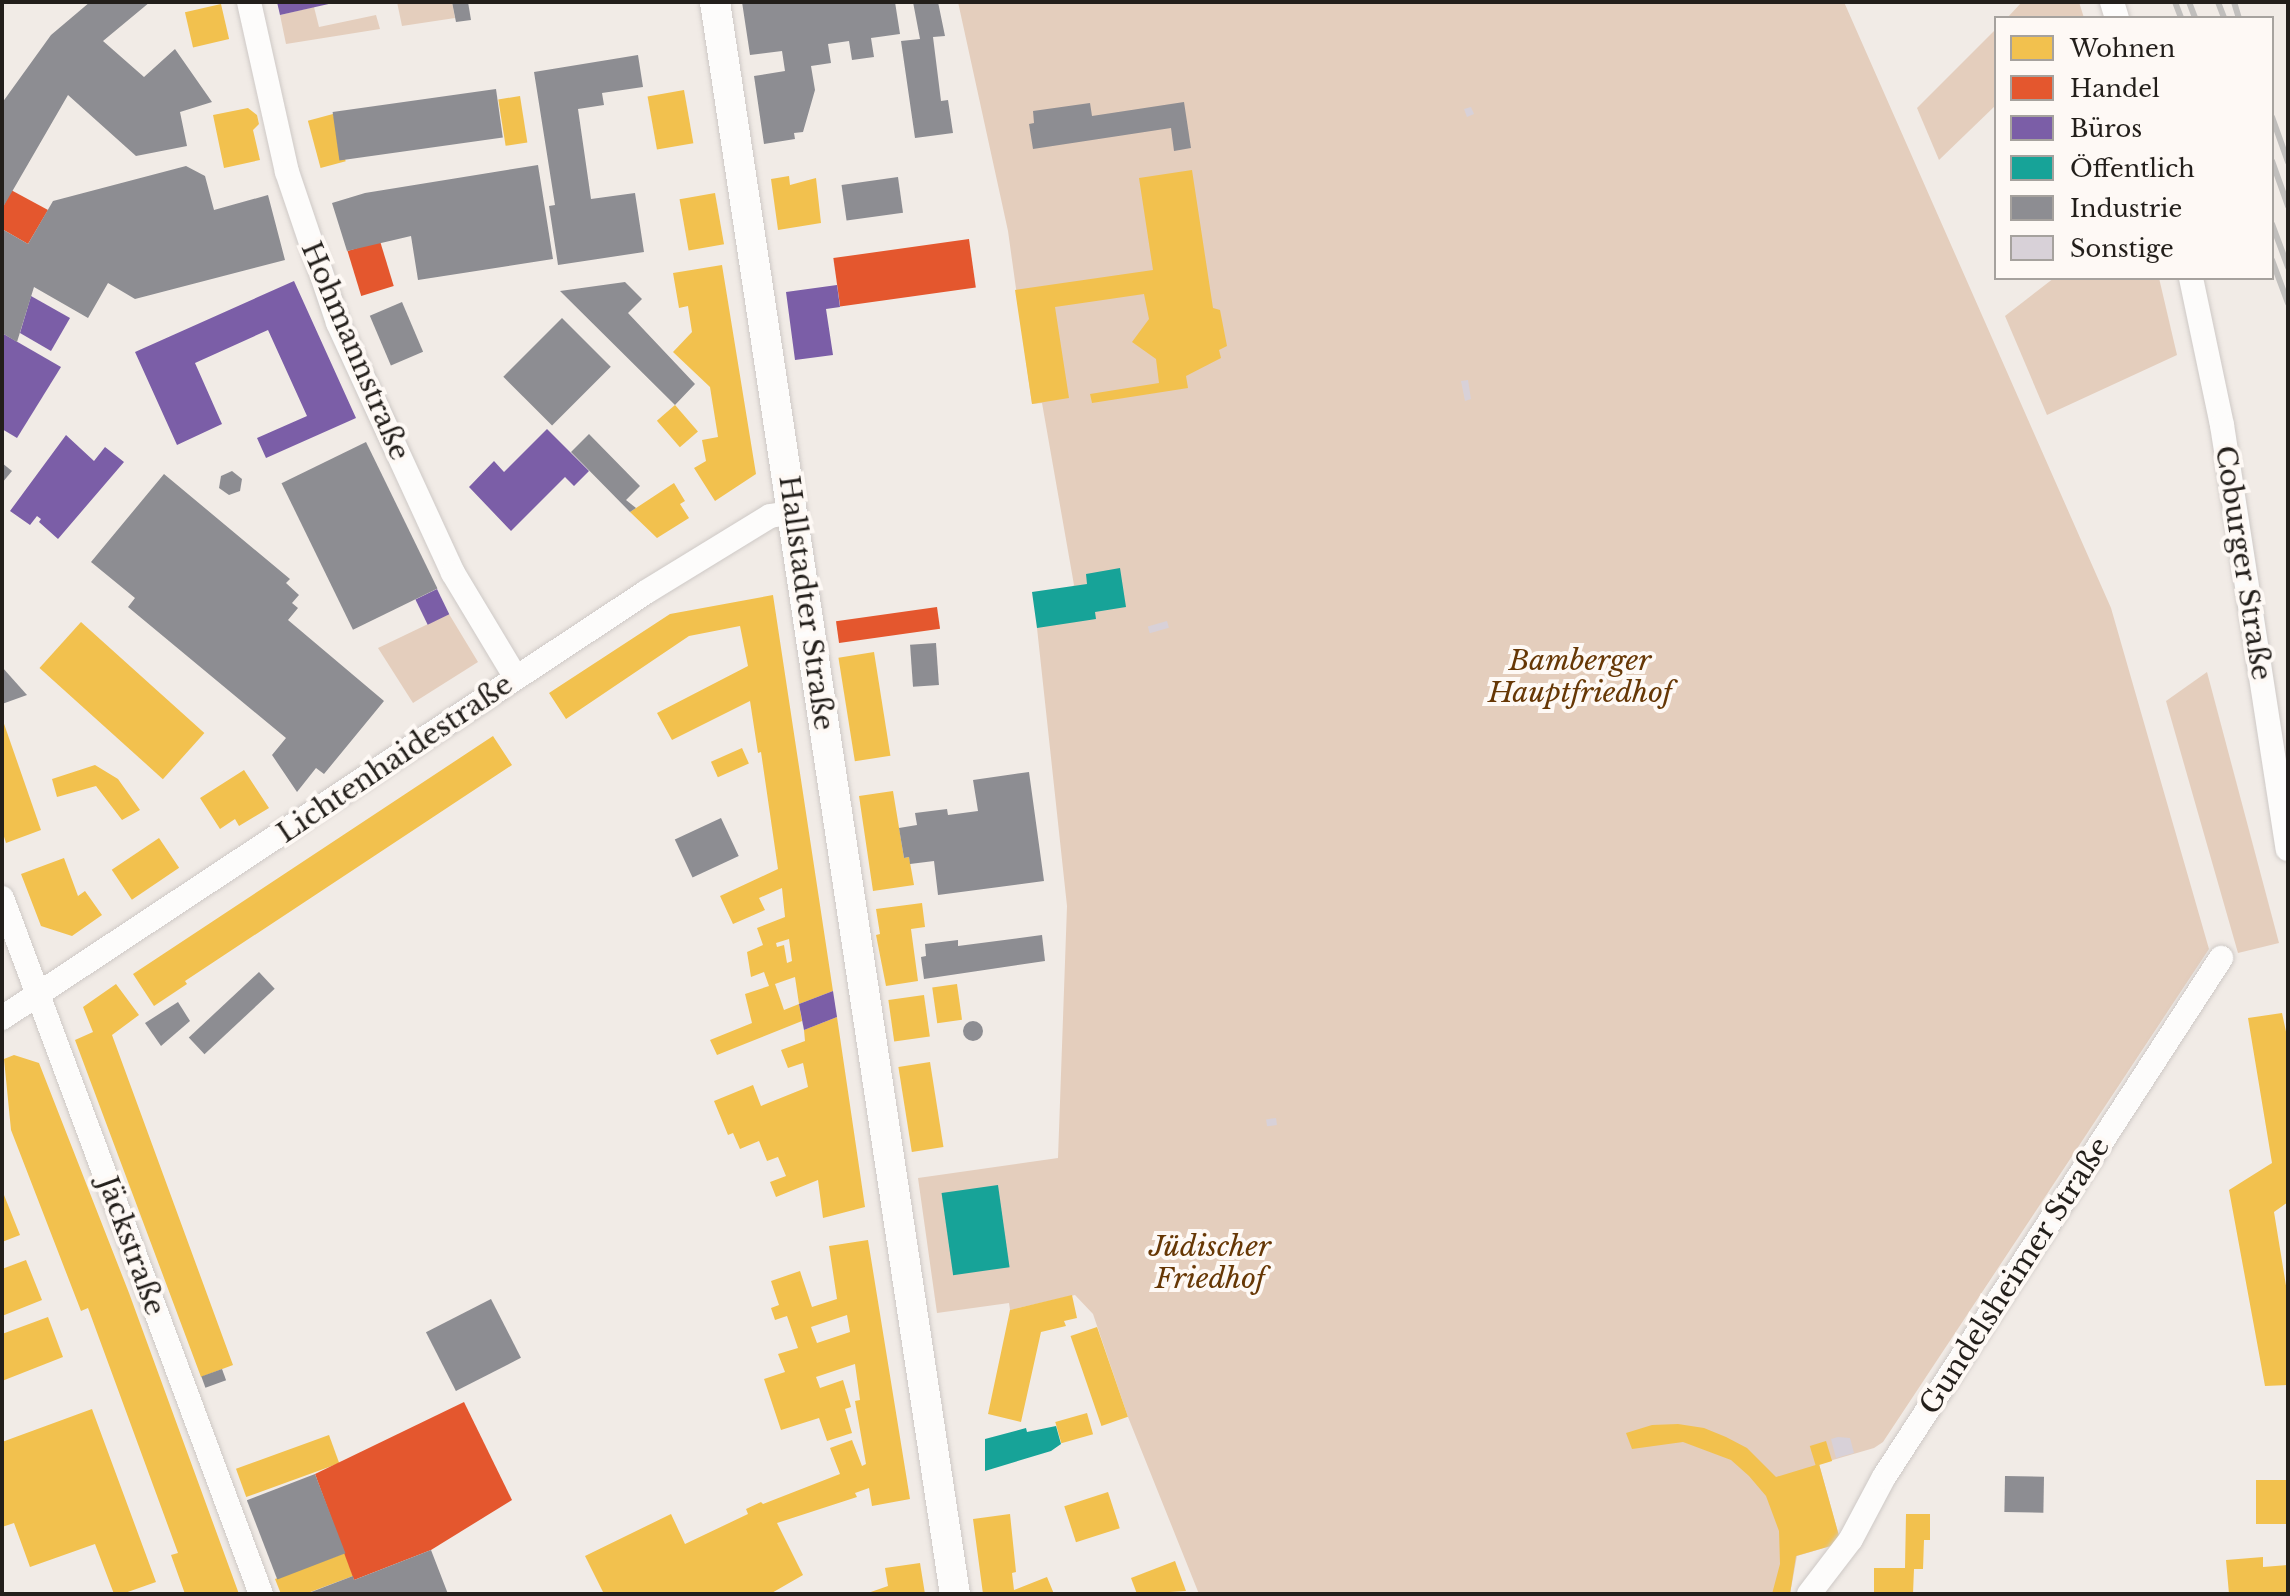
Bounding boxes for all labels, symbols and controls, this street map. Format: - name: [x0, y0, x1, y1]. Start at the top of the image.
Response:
- legend: [1994, 16, 2274, 280]
- text: Wohnen: [2070, 34, 2175, 63]
- text: Handel: [2070, 74, 2160, 103]
- text: Büros: [2070, 114, 2142, 143]
- text: Öffentlich: [2070, 154, 2195, 183]
- text: Industrie: [2070, 194, 2182, 223]
- text: Sonstige: [2070, 234, 2174, 263]
- street label: Hohmannstraße: [294, 237, 416, 465]
- street label: Coburger Straße: [2208, 443, 2278, 683]
- street label: Hallstadter Straße: [771, 473, 841, 733]
- park label: Bamberger Hauptfriedhof: [1488, 644, 1672, 710]
- street label: Lichtenhaidestraße: [271, 668, 519, 850]
- street label: Gundelsheimer Straße: [1913, 1131, 2117, 1421]
- street label: Jäckstraße: [90, 1172, 172, 1320]
- park label: Jüdischer Friedhof: [1149, 1230, 1271, 1296]

